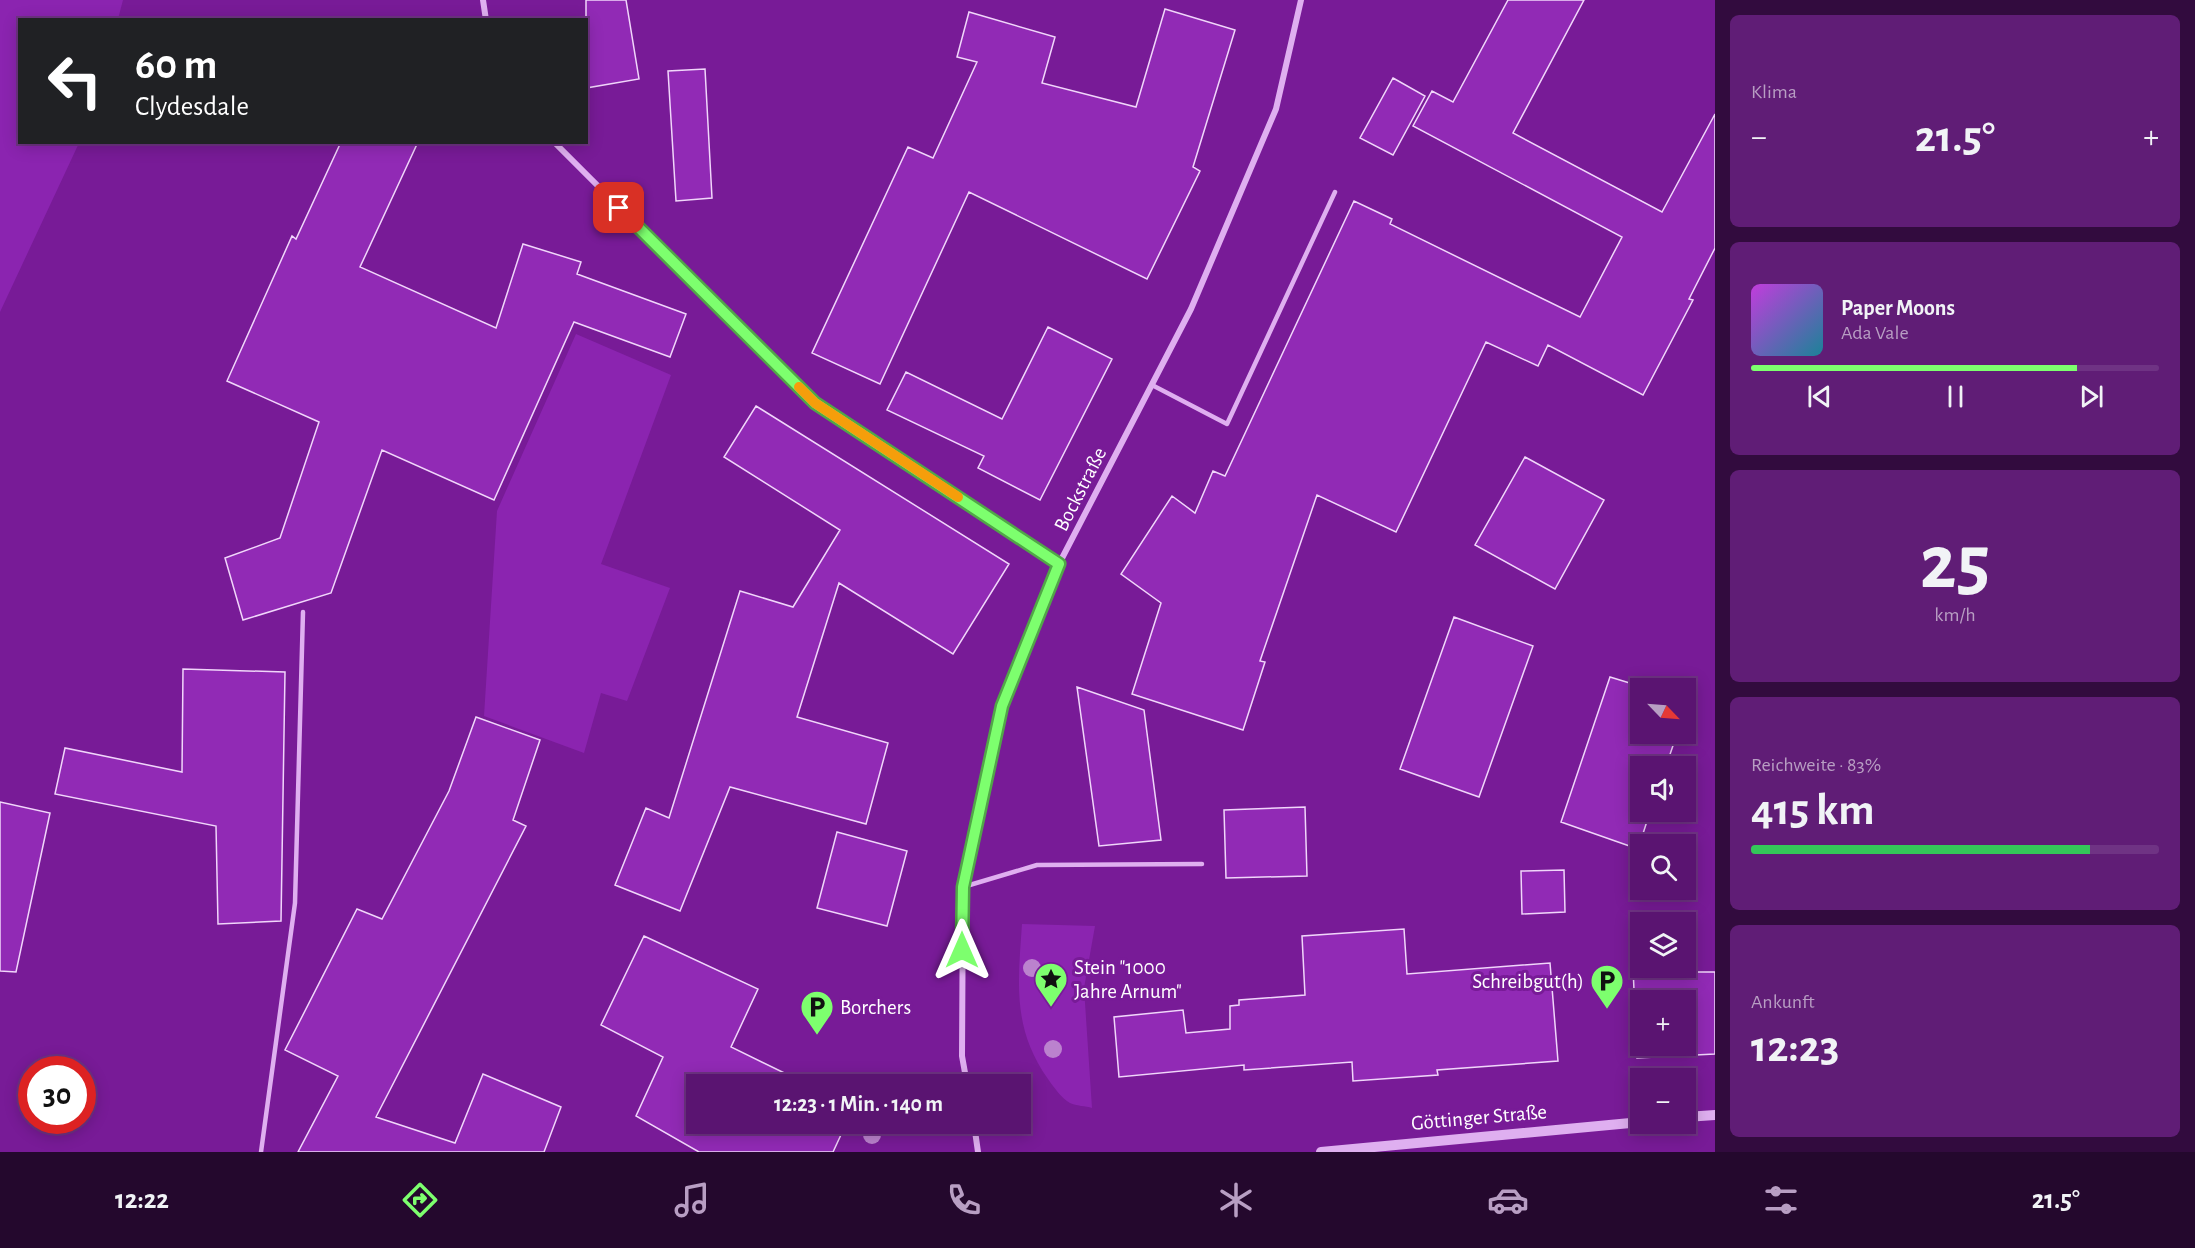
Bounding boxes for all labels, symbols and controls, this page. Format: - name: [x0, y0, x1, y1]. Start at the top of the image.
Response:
- icon: left: [36, 42, 114, 120]
- text: 60 m: [135, 44, 217, 86]
- text: Klima: [1751, 82, 1797, 102]
- text: Clydesdale: [135, 93, 249, 120]
- text: 21.5°: [1915, 115, 1995, 160]
- text: −: [1751, 121, 1767, 154]
- text: +: [2143, 121, 2159, 154]
- pin: [593, 182, 644, 233]
- icon: arrive: [602, 191, 635, 224]
- text: Paper Moons: [1841, 297, 1955, 319]
- text: Ada Vale: [1841, 323, 1909, 343]
- icon: previous: [1803, 380, 1836, 413]
- icon: pause: [1939, 380, 1972, 413]
- icon: next: [2075, 380, 2108, 413]
- street label: Bockstraße: [1050, 444, 1110, 535]
- text: 25: [1920, 525, 1990, 603]
- text: km/h: [1934, 605, 1976, 625]
- north arrow: [1630, 678, 1696, 744]
- map controls: [1630, 678, 1696, 1134]
- text: Reichweite · 83%: [1751, 755, 1881, 775]
- button: sound: [1630, 756, 1696, 822]
- text: 415 km: [1751, 788, 1875, 833]
- button: search: [1630, 834, 1696, 900]
- button: layers: [1630, 912, 1696, 978]
- position arrow: [930, 918, 994, 982]
- place label: Stein "1000 Jahre Arnum": [1074, 957, 1182, 1002]
- place icon: Stein "1000 Jahre Arnum": [1033, 961, 1069, 1008]
- parking icon: Schreibgut(h): [1589, 963, 1625, 1010]
- place label: Schreibgut(h): [1472, 971, 1584, 992]
- parking icon: Borchers: [799, 989, 835, 1036]
- button: +: [1630, 990, 1696, 1056]
- text: Ankunft: [1751, 992, 1815, 1012]
- place label: Borchers: [840, 997, 911, 1018]
- text: 12:23: [1751, 1025, 1839, 1070]
- speed limit sign: 30: [18, 1056, 96, 1134]
- button: −: [1630, 1068, 1696, 1134]
- text: 12:23 · 1 Min. · 140 m: [774, 1093, 943, 1115]
- street label: Göttinger Straße: [1410, 1101, 1548, 1134]
- icon: directions: [399, 1179, 441, 1221]
- icon: music: [671, 1179, 713, 1221]
- icon: phone: [943, 1179, 985, 1221]
- icon: climate: [1215, 1179, 1257, 1221]
- icon: car: [1487, 1179, 1529, 1221]
- icon: filters: [1760, 1179, 1802, 1221]
- text: 12:22: [115, 1186, 169, 1213]
- text: 21.5°: [2032, 1186, 2080, 1213]

